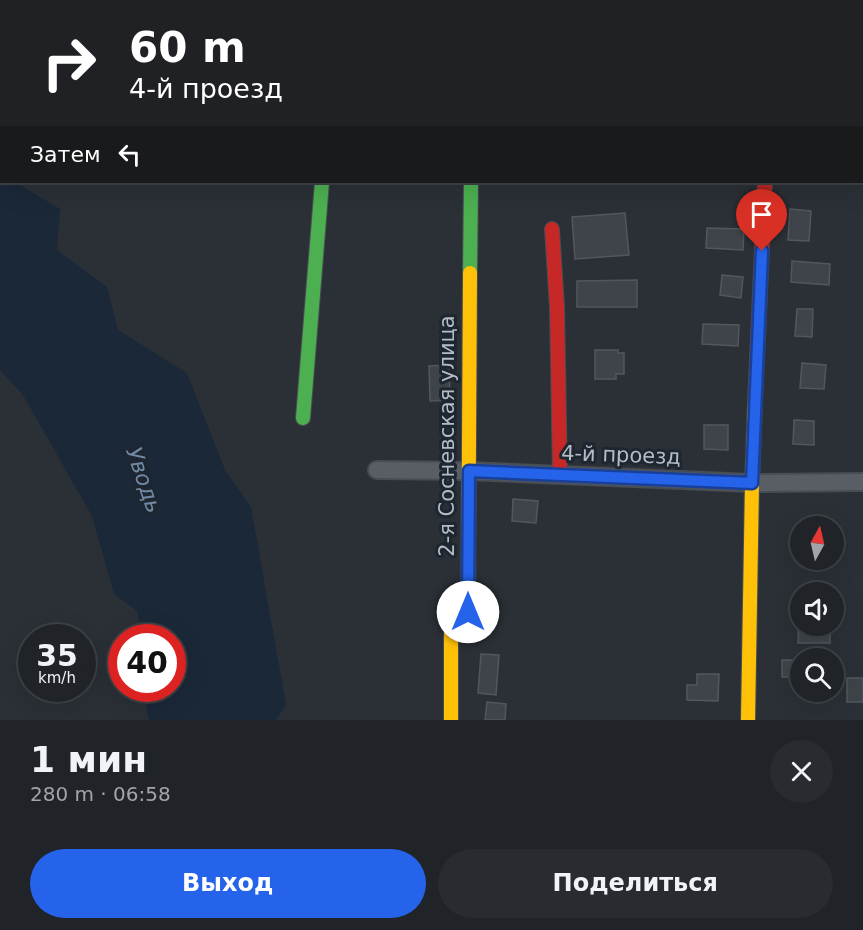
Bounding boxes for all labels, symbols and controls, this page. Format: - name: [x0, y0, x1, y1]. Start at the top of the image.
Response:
- text: 60 m: [129, 23, 246, 72]
- icon: right: [30, 24, 108, 102]
- text: 4-й проезд: [129, 73, 283, 104]
- icon: left: [113, 138, 146, 171]
- text: Затем: [30, 142, 101, 167]
- pin: [736, 189, 787, 251]
- icon: arrive: [745, 198, 778, 231]
- street label: 2-я Сосневская улица: [435, 315, 459, 557]
- street label: 4-й проезд: [561, 441, 681, 469]
- water label: Уводь: [121, 444, 167, 516]
- north arrow: [790, 516, 844, 570]
- map controls: [790, 516, 844, 702]
- position arrow: [436, 580, 500, 644]
- button: sound: [790, 582, 844, 636]
- speed limit sign: 40: [108, 624, 186, 702]
- text: 35: [36, 638, 78, 673]
- button: search: [790, 648, 844, 702]
- text: km/h: [38, 669, 76, 687]
- text: 1 мин: [30, 739, 147, 780]
- button: close: [770, 740, 833, 803]
- text: 280 m · 06:58: [30, 782, 171, 806]
- button: Выход: [30, 849, 426, 918]
- button: Поделиться: [438, 849, 833, 918]

